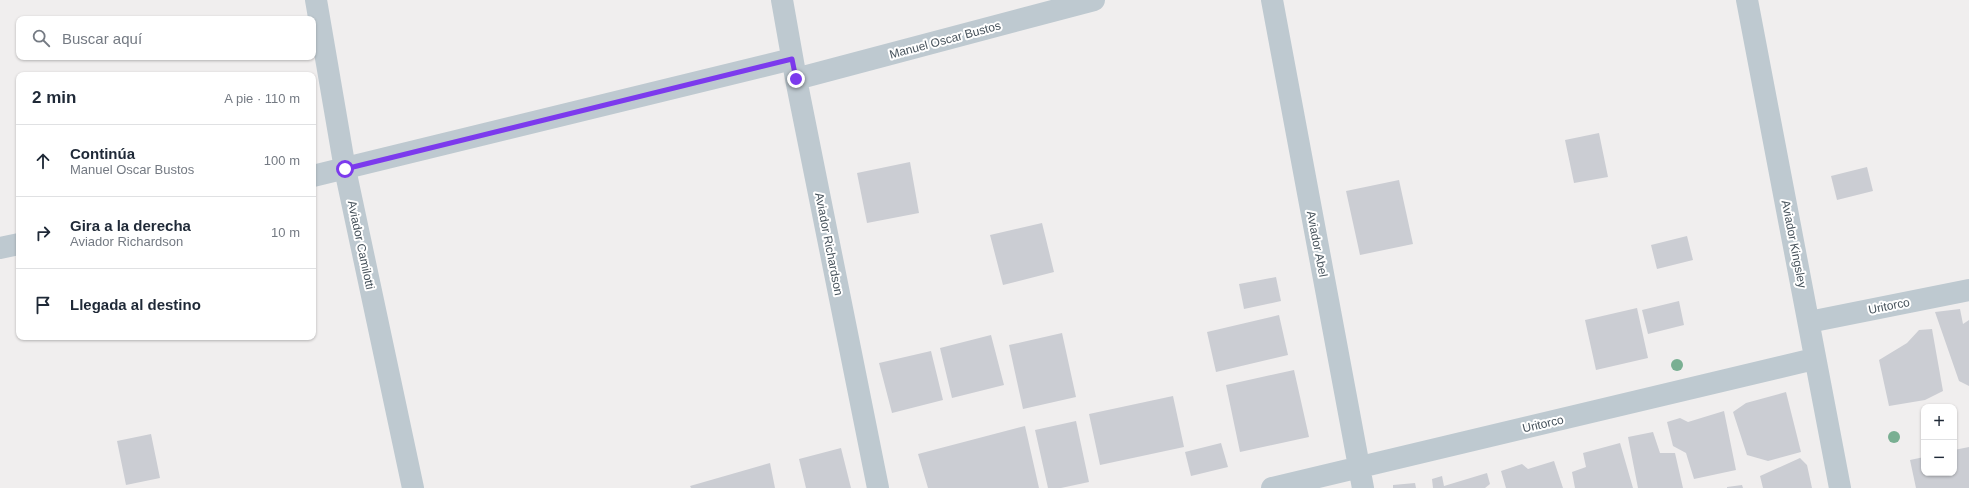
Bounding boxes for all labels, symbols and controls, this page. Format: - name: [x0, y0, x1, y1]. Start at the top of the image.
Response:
- search box: [16, 16, 316, 60]
- street label: Manuel Oscar Bustos: [888, 18, 1002, 62]
- icon: search: [30, 27, 52, 49]
- text: Buscar aquí: [62, 30, 142, 47]
- route end: [787, 70, 805, 88]
- text: 2 min: [32, 88, 76, 107]
- text: A pie · 110 m: [224, 91, 300, 106]
- text: Continúa: [70, 145, 135, 162]
- icon: ahead: [32, 150, 54, 172]
- text: 100 m: [264, 153, 300, 168]
- route start: [336, 160, 354, 178]
- text: Manuel Oscar Bustos: [70, 162, 194, 177]
- street label: Aviador Richardson: [812, 191, 846, 297]
- street label: Aviador Camilotti: [345, 199, 377, 291]
- street label: Aviador Kingsley: [1779, 199, 1809, 289]
- street label: Aviador Abel: [1304, 210, 1330, 278]
- text: Gira a la derecha: [70, 217, 191, 234]
- icon: right: [32, 222, 54, 244]
- text: 10 m: [271, 225, 300, 240]
- text: Aviador Richardson: [70, 234, 183, 249]
- icon: arrive: [32, 294, 54, 316]
- street label: Uritorco: [1867, 295, 1911, 317]
- text: Llegada al destino: [70, 296, 201, 313]
- map controls: [1921, 404, 1957, 476]
- button: +: [1921, 404, 1957, 440]
- street label: Uritorco: [1521, 412, 1565, 436]
- button: −: [1921, 440, 1957, 476]

